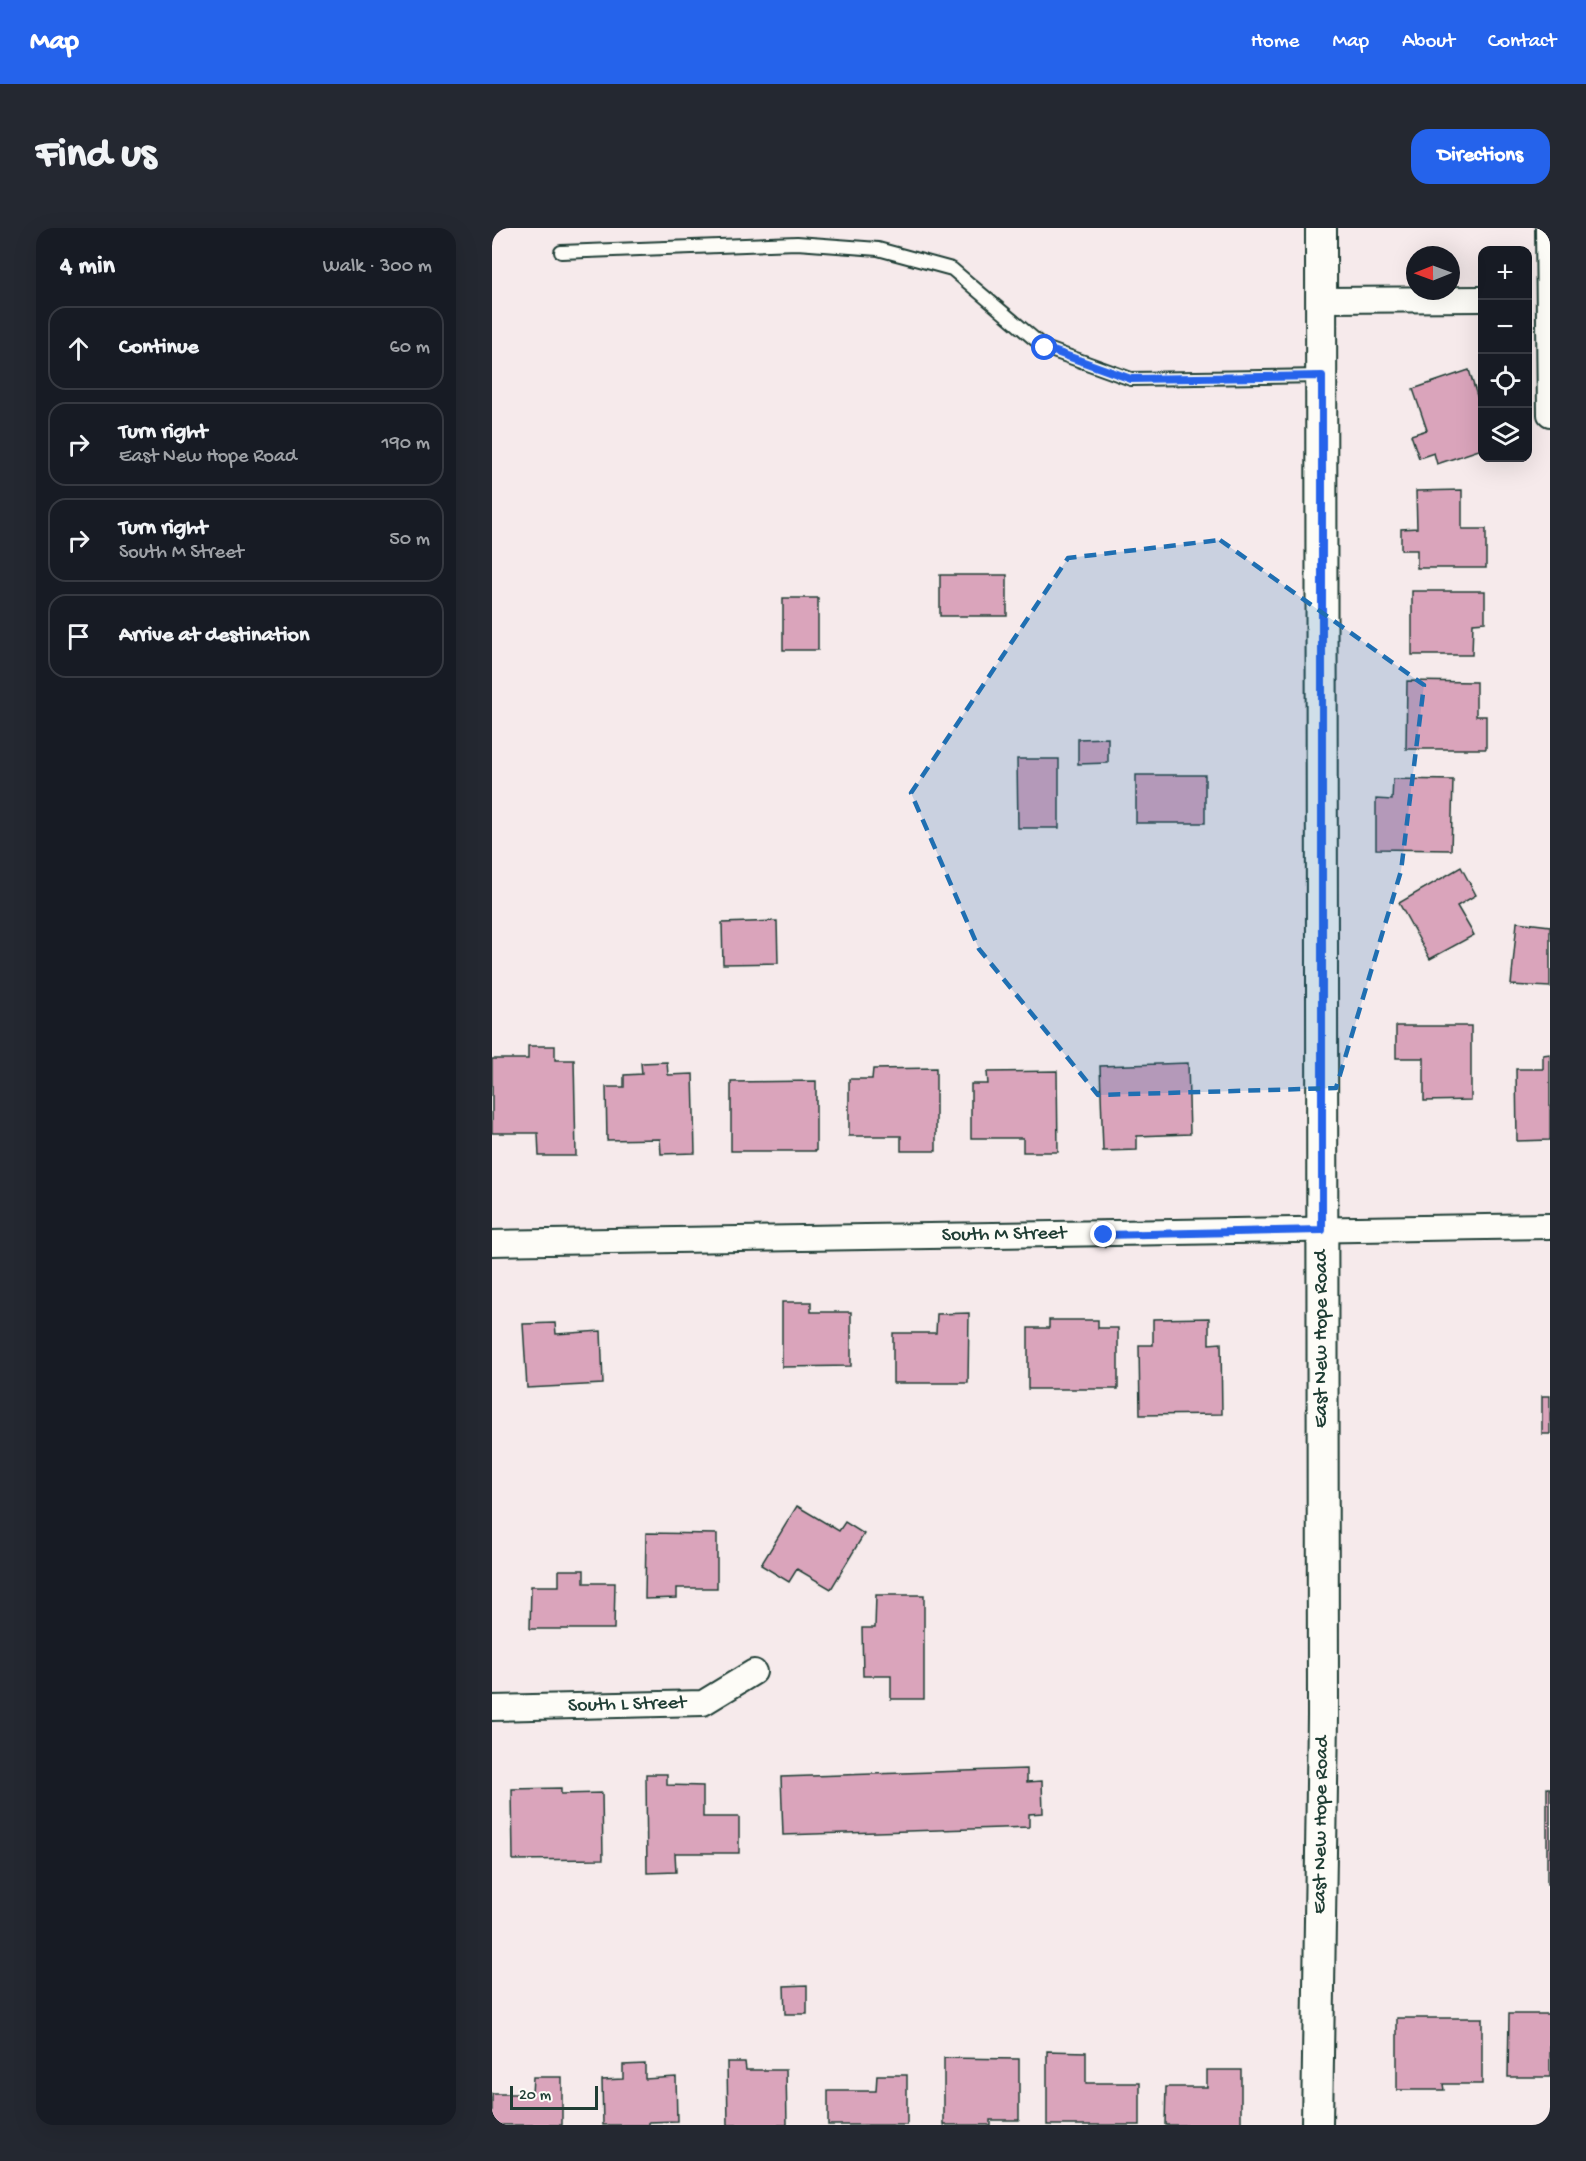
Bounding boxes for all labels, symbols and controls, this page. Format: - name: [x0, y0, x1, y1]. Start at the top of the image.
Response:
- text: Map: [30, 26, 79, 59]
- text: Home: [1251, 30, 1299, 55]
- text: Map: [1332, 30, 1369, 55]
- text: About: [1402, 30, 1455, 55]
- text: Contact: [1488, 30, 1556, 55]
- button: Directions: [1411, 129, 1550, 184]
- text: Find us: [36, 132, 156, 181]
- north arrow: [1406, 246, 1460, 300]
- map controls: [1478, 246, 1532, 462]
- button: +: [1478, 246, 1532, 300]
- text: 4 min: [60, 252, 115, 283]
- text: Walk · 300 m: [323, 256, 432, 279]
- button: −: [1478, 300, 1532, 354]
- icon: ahead: [62, 332, 95, 365]
- route start: [1031, 334, 1057, 360]
- text: Continue: [119, 335, 199, 361]
- text: 60 m: [390, 337, 430, 360]
- button: locate: [1478, 354, 1532, 408]
- button: layers: [1478, 408, 1532, 462]
- text: Turn right: [119, 420, 207, 446]
- icon: right: [62, 428, 95, 461]
- text: 190 m: [382, 433, 430, 456]
- text: East New Hope Road: [119, 446, 297, 469]
- text: Turn right: [119, 516, 207, 542]
- icon: right: [62, 524, 95, 557]
- text: 50 m: [389, 529, 430, 552]
- text: South M Street: [119, 542, 244, 565]
- icon: arrive: [62, 620, 95, 653]
- text: Arrive at destination: [119, 623, 309, 649]
- route end: [1090, 1221, 1116, 1247]
- street label: South M Street: [941, 1222, 1068, 1247]
- street label: East New Hope Road: [1311, 1248, 1334, 1428]
- street label: South L Street: [568, 1692, 688, 1718]
- street label: East New Hope Road: [1309, 1734, 1334, 1914]
- scale bar: [510, 2083, 598, 2110]
- text: 20 m: [519, 2087, 551, 2106]

